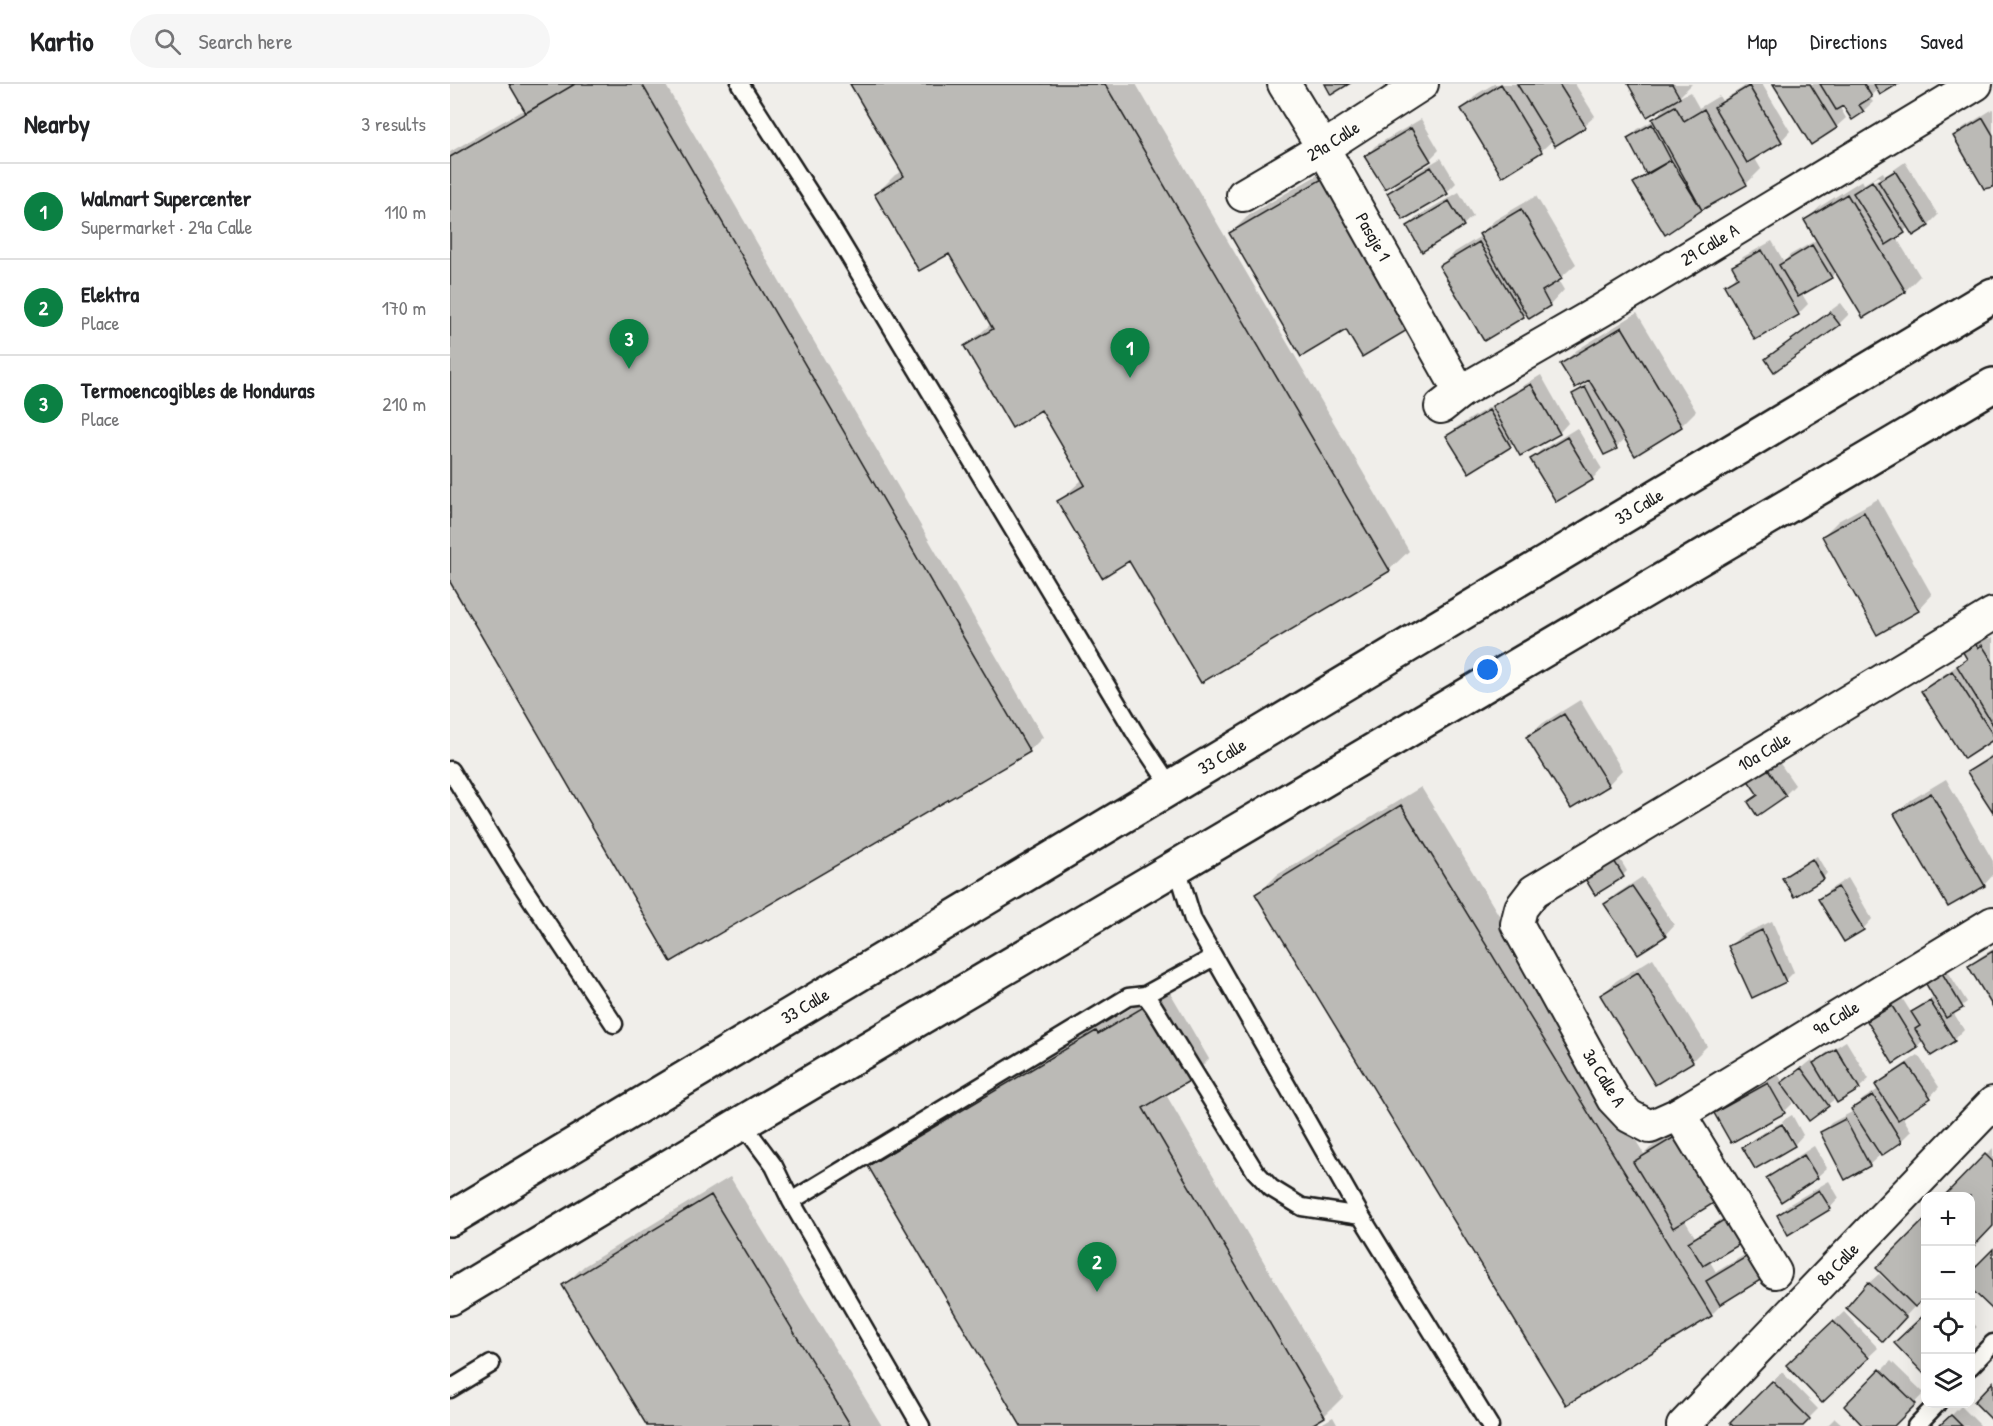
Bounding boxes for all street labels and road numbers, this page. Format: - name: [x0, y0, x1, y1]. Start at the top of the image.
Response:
- street label: 29a Calle: [1302, 115, 1364, 167]
- street label: Pasaje 1: [1350, 208, 1397, 265]
- street label: 29 Calle A: [1676, 217, 1743, 272]
- street label: 33 Calle: [1610, 482, 1668, 531]
- street label: 10a Calle: [1733, 726, 1795, 777]
- street label: 33 Calle: [1193, 732, 1251, 780]
- street label: 33 Calle: [776, 982, 834, 1030]
- street label: 9a Calle: [1808, 994, 1864, 1042]
- street label: 3a Calle A: [1577, 1044, 1632, 1112]
- street label: 8a Calle: [1811, 1237, 1864, 1291]

